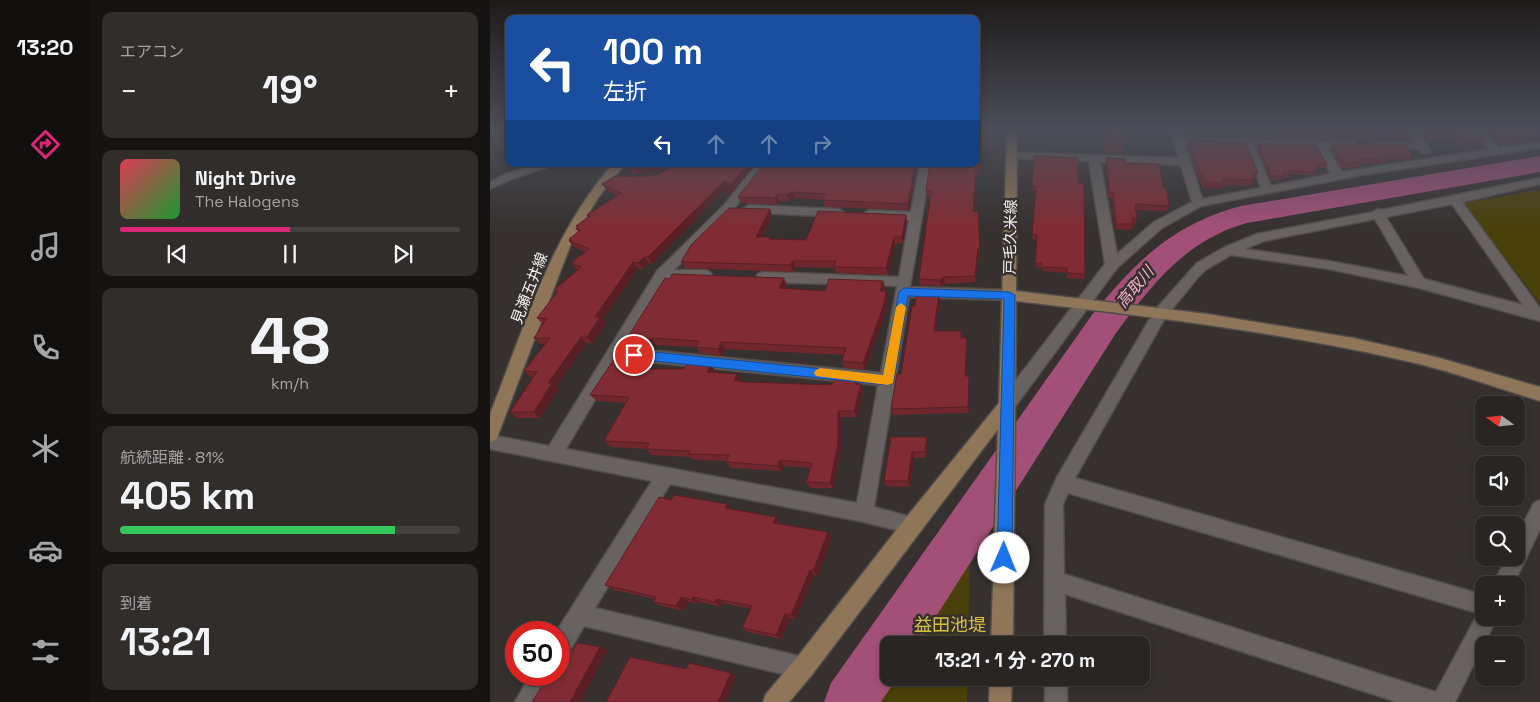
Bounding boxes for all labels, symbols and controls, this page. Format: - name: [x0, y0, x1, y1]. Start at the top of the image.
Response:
- text: 100 m: [603, 30, 703, 74]
- text: 13:20: [16, 33, 74, 61]
- icon: left: [520, 35, 585, 100]
- text: エアコン: [120, 41, 184, 62]
- text: 19°: [262, 66, 318, 114]
- text: −: [120, 73, 137, 109]
- text: +: [443, 73, 460, 109]
- text: 左折: [603, 77, 647, 105]
- icon: directions: [28, 127, 63, 162]
- icon: left: [649, 130, 677, 158]
- icon: ahead: [702, 130, 730, 158]
- icon: ahead: [755, 130, 783, 158]
- icon: right: [808, 130, 836, 158]
- text: Night Drive: [195, 166, 296, 191]
- text: The Halogens: [195, 191, 299, 212]
- street label: 戸毛久米線: [1000, 199, 1020, 275]
- icon: music: [28, 229, 63, 264]
- icon: previous: [163, 240, 191, 268]
- icon: pause: [276, 240, 304, 268]
- icon: next: [389, 240, 417, 268]
- street label: 見瀬五井線: [507, 250, 551, 326]
- water label: 高取川: [1112, 260, 1160, 312]
- text: 48: [250, 299, 330, 382]
- icon: phone: [28, 330, 63, 365]
- pin: [613, 334, 655, 376]
- icon: arrive: [620, 341, 648, 369]
- text: km/h: [271, 373, 309, 394]
- north arrow: [1475, 396, 1525, 446]
- map controls: [1475, 396, 1525, 686]
- icon: climate: [28, 431, 63, 466]
- text: 航続距離 · 81%: [120, 447, 224, 468]
- button: sound: [1475, 456, 1525, 506]
- text: 405 km: [120, 472, 255, 520]
- button: search: [1475, 516, 1525, 566]
- position arrow: [977, 531, 1029, 583]
- icon: car: [28, 533, 63, 568]
- button: +: [1475, 576, 1525, 626]
- text: 到着: [120, 593, 152, 614]
- park label: 益田池堤: [914, 613, 986, 636]
- text: 13:21: [120, 618, 211, 666]
- speed limit sign: 50: [505, 621, 570, 686]
- icon: filters: [28, 634, 63, 669]
- button: −: [1475, 636, 1525, 686]
- text: 13:21 · 1 分 · 270 m: [935, 648, 1095, 673]

